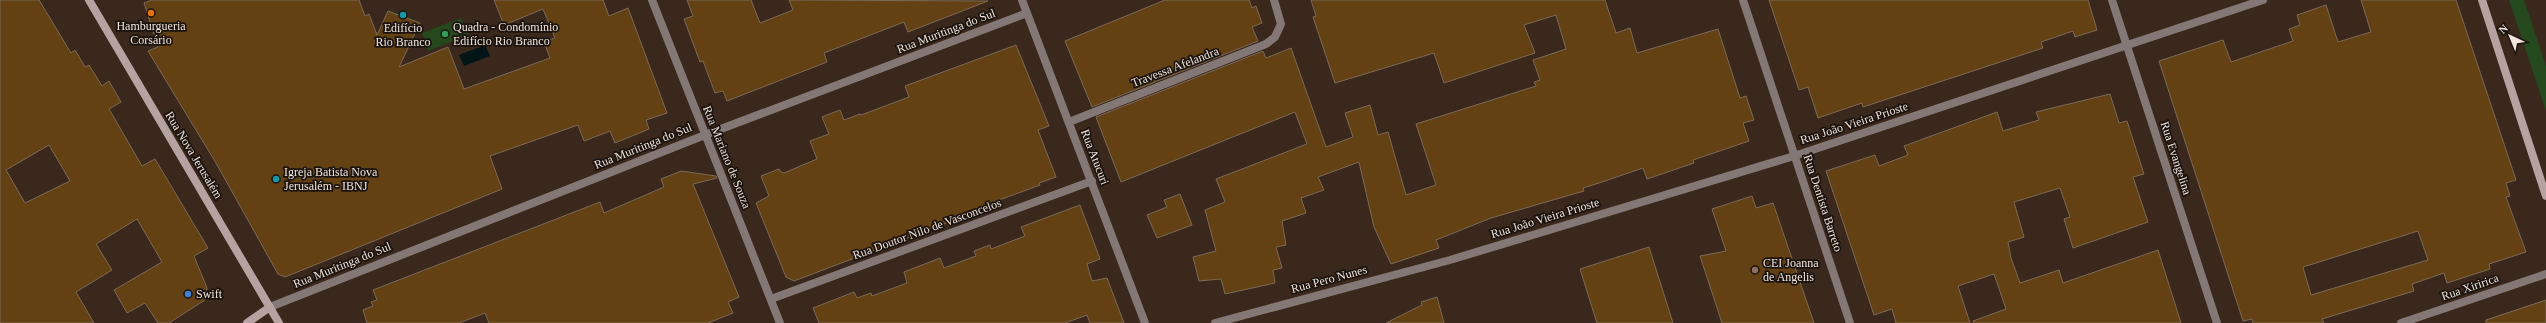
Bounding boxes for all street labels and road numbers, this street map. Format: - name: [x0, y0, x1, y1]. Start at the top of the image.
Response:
- street label: Rua Muritinga do Sul: [895, 6, 998, 56]
- street label: Travessa Afelandra: [1129, 44, 1221, 90]
- street label: Rua João Vieira Prioste: [1798, 99, 1910, 147]
- street label: Rua Mariano de Souza: [700, 104, 754, 211]
- street label: Rua Nova Jerusalém: [162, 109, 226, 202]
- street label: Rua Muritinga do Sul: [592, 120, 695, 172]
- street label: Rua Evangelina: [2158, 120, 2195, 197]
- street label: Rua Atucuri: [1078, 127, 1112, 187]
- street label: Rua Dentista Barreto: [1801, 153, 1845, 253]
- street label: Rua Doutor Nilo de Vasconcelos: [851, 195, 1004, 262]
- street label: Rua João Vieira Prioste: [1489, 195, 1601, 241]
- street label: Rua Muritinga do Sul: [291, 239, 394, 291]
- street label: Rua Pero Nunes: [1290, 262, 1369, 296]
- street label: Rua Xiririca: [2440, 270, 2501, 303]

